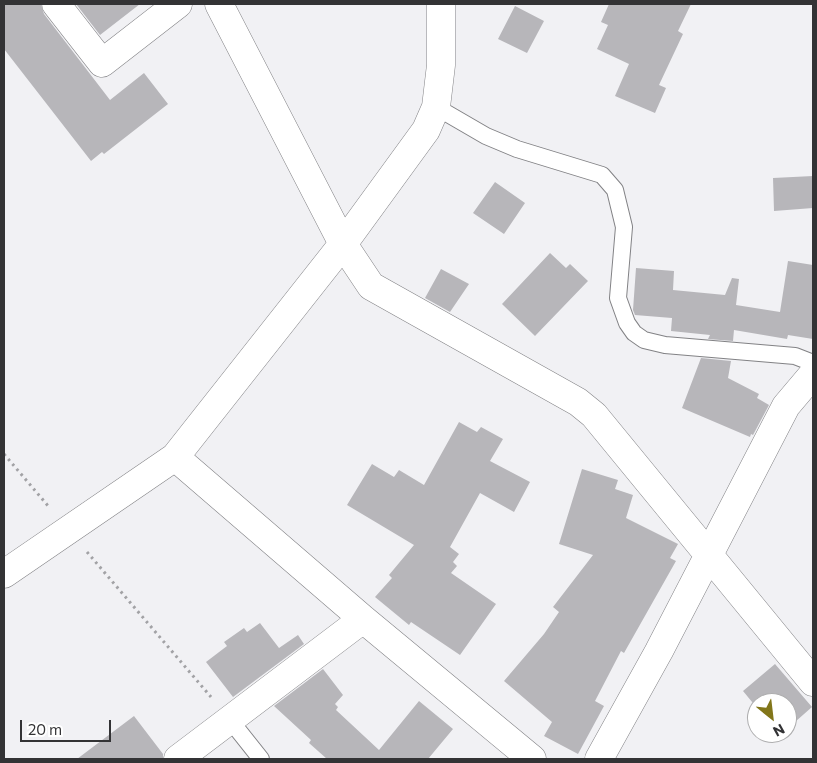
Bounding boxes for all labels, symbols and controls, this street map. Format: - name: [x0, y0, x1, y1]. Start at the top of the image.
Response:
- north arrow: [747, 693, 797, 743]
- scale bar: [22, 710, 114, 742]
- text: 20 m: [28, 720, 62, 738]
- text: N: [770, 721, 788, 741]

